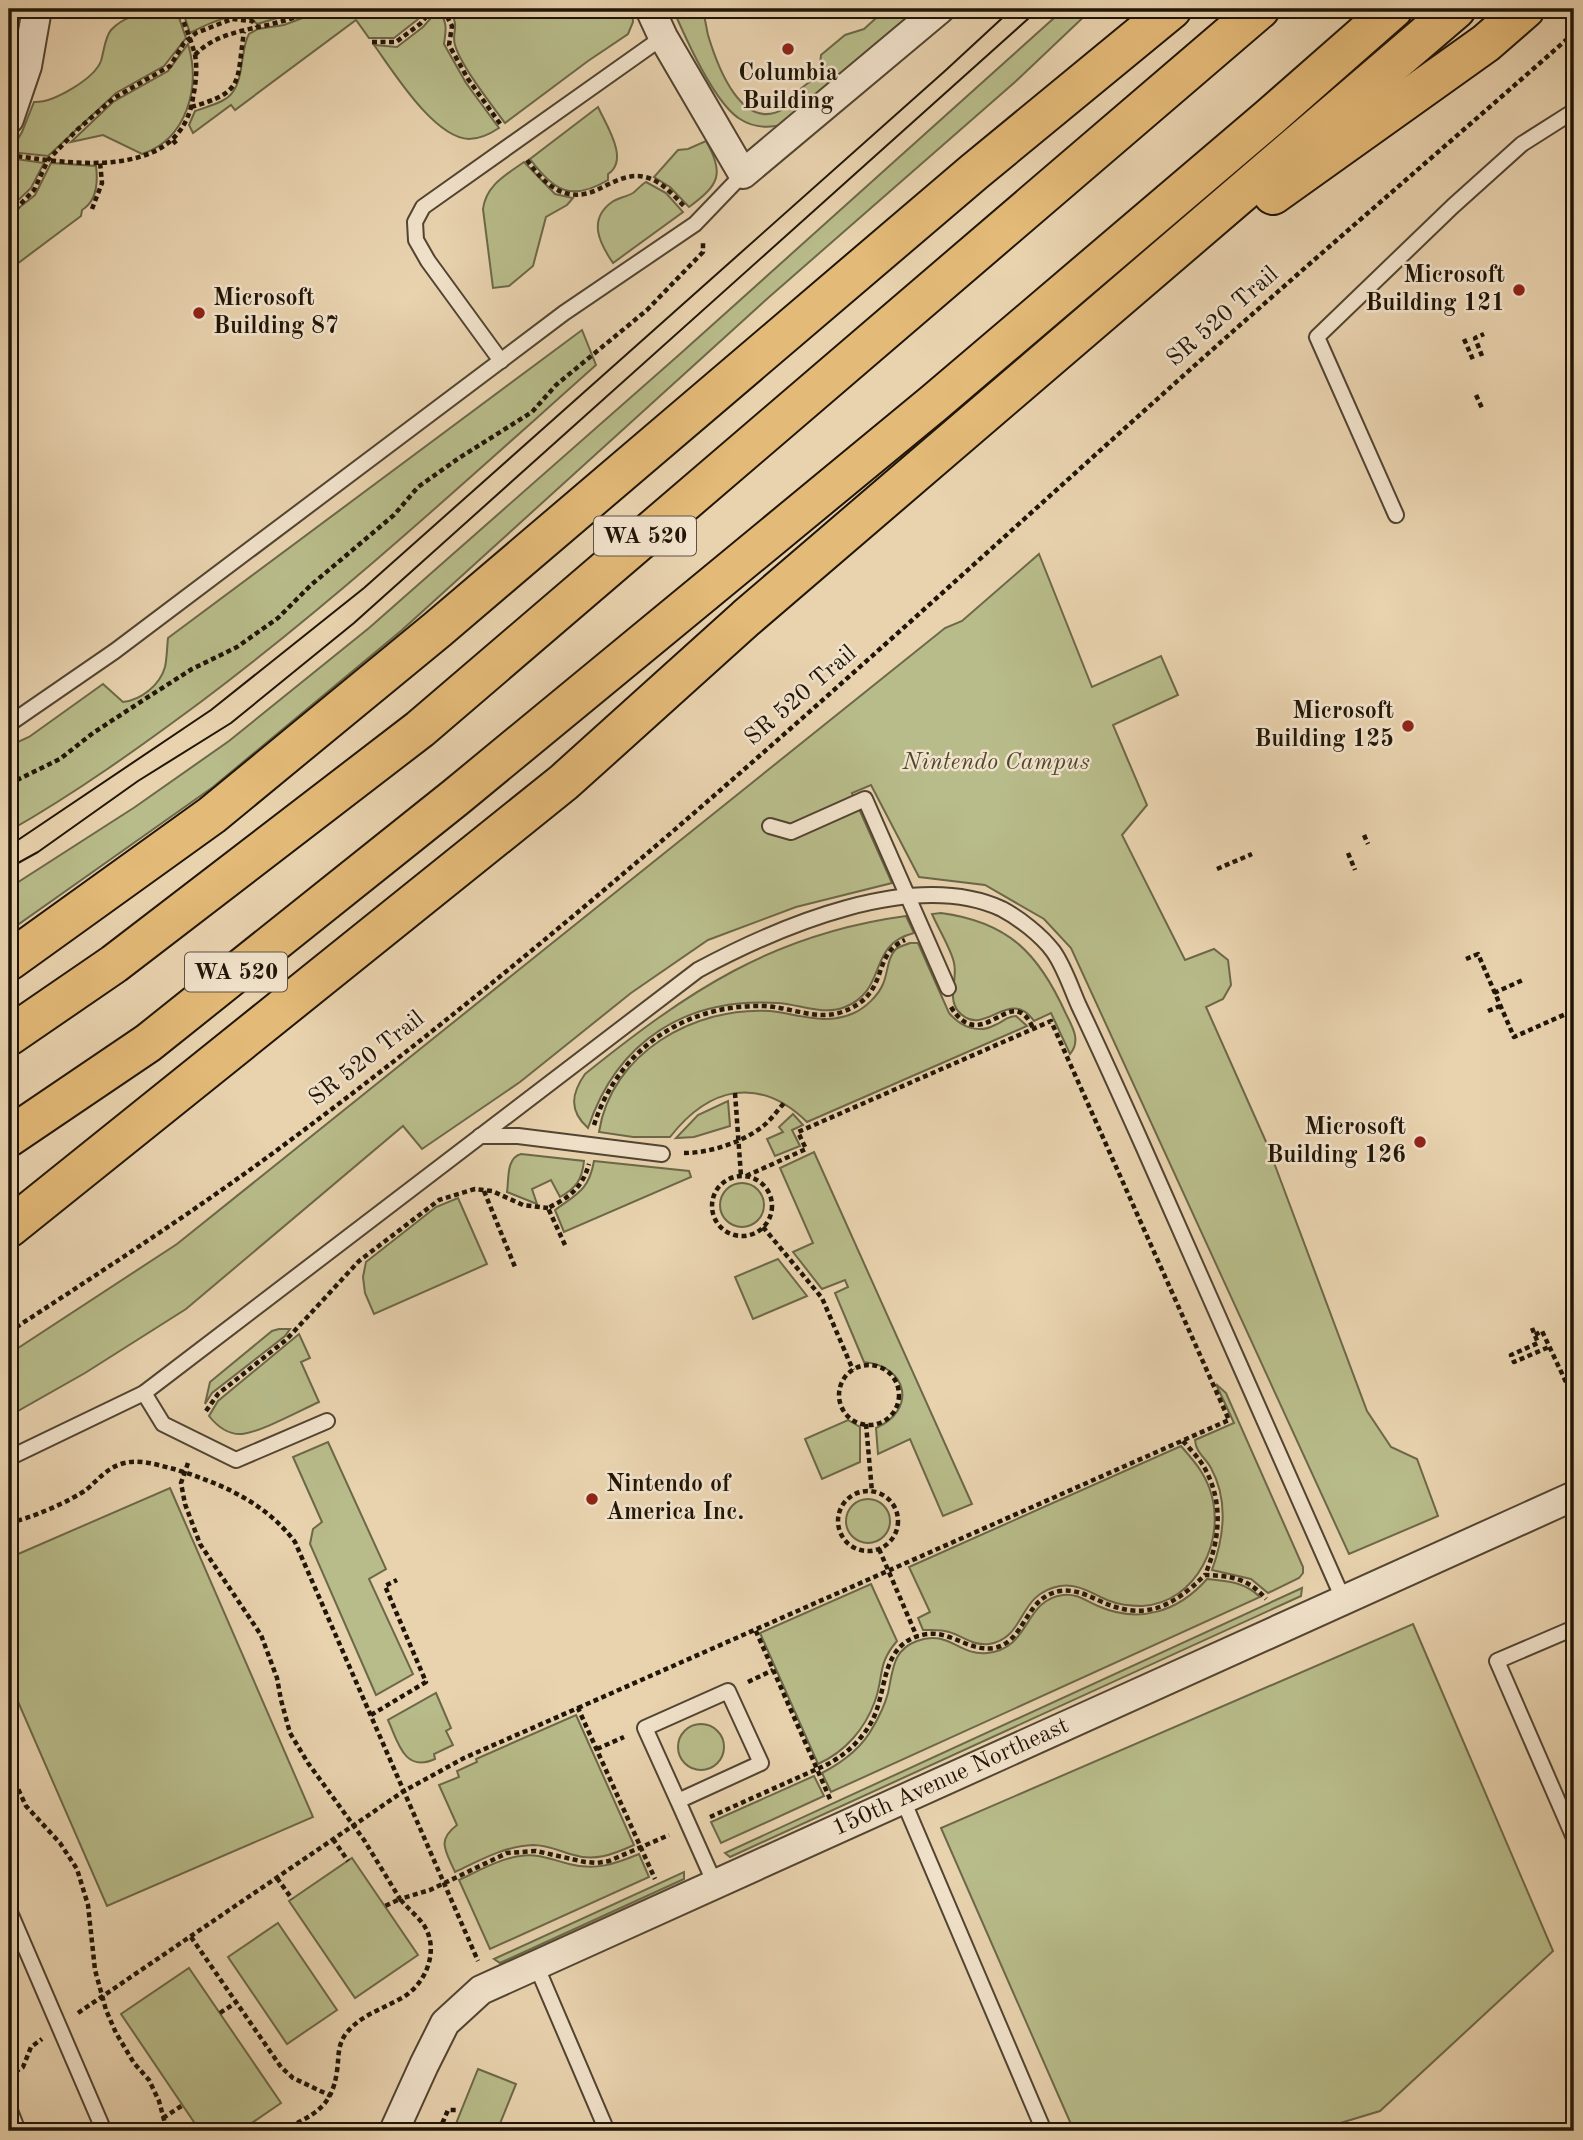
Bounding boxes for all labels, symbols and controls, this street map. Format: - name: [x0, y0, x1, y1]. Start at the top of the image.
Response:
- marker: Columbia Building: [780, 41, 796, 57]
- place label: Columbia Building: [738, 62, 838, 114]
- street label: SR 520 Trail: [1163, 262, 1283, 372]
- place label: Microsoft Building 121: [1365, 264, 1505, 316]
- marker: Microsoft Building 121: [1511, 282, 1527, 298]
- place label: Microsoft Building 87: [213, 287, 339, 339]
- marker: Microsoft Building 87: [191, 305, 207, 321]
- road number: WA 520: [594, 516, 696, 556]
- street label: SR 520 Trail: [741, 641, 861, 751]
- place label: Microsoft Building 125: [1254, 700, 1394, 752]
- marker: Microsoft Building 125: [1400, 718, 1416, 734]
- park label: Nintendo Campus: [901, 751, 1090, 775]
- road number: WA 520: [185, 953, 287, 992]
- street label: SR 520 Trail: [305, 1007, 429, 1111]
- place label: Microsoft Building 126: [1266, 1116, 1406, 1168]
- marker: Microsoft Building 126: [1412, 1134, 1428, 1150]
- place label: Nintendo of America Inc.: [606, 1473, 744, 1525]
- marker: Nintendo of America Inc.: [584, 1491, 600, 1507]
- street label: 150th Avenue Northeast: [829, 1714, 1073, 1841]

